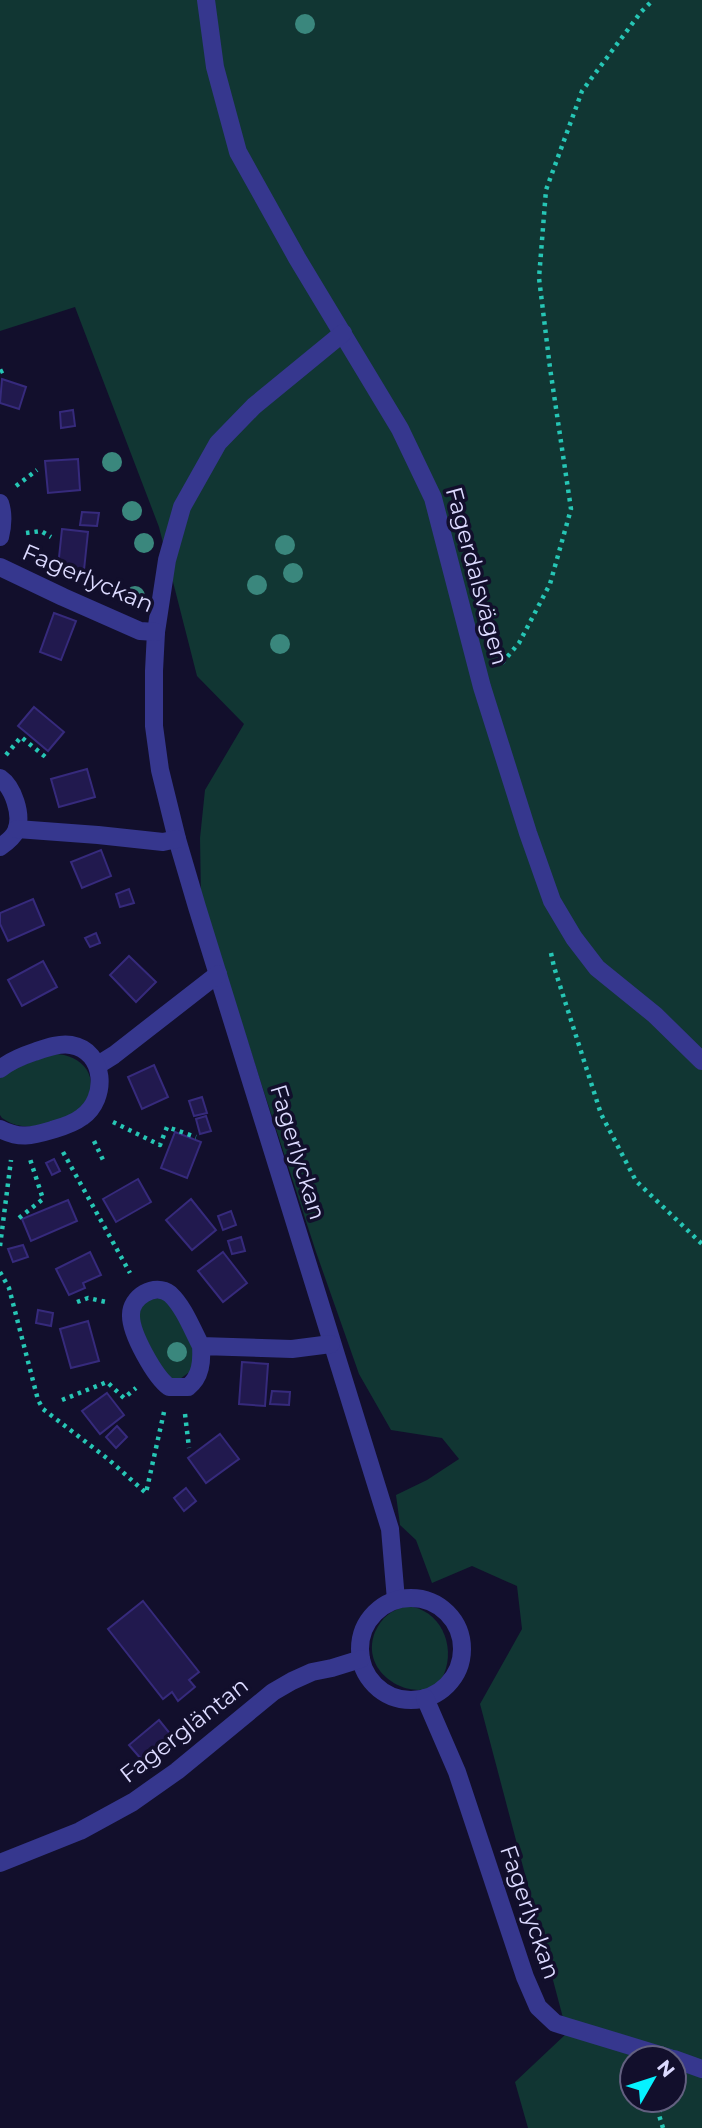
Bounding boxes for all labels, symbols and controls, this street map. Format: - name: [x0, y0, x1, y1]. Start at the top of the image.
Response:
- street label: Fagerdalsvägen: [440, 484, 514, 668]
- street label: Fagerlyckan: [18, 538, 158, 618]
- street label: Fagerlyckan: [264, 1081, 332, 1223]
- street label: Fagergläntan: [114, 1671, 254, 1789]
- street label: Fagerlyckan: [494, 1841, 566, 1983]
- north arrow: [618, 2044, 688, 2114]
- text: N: [652, 2055, 680, 2082]

